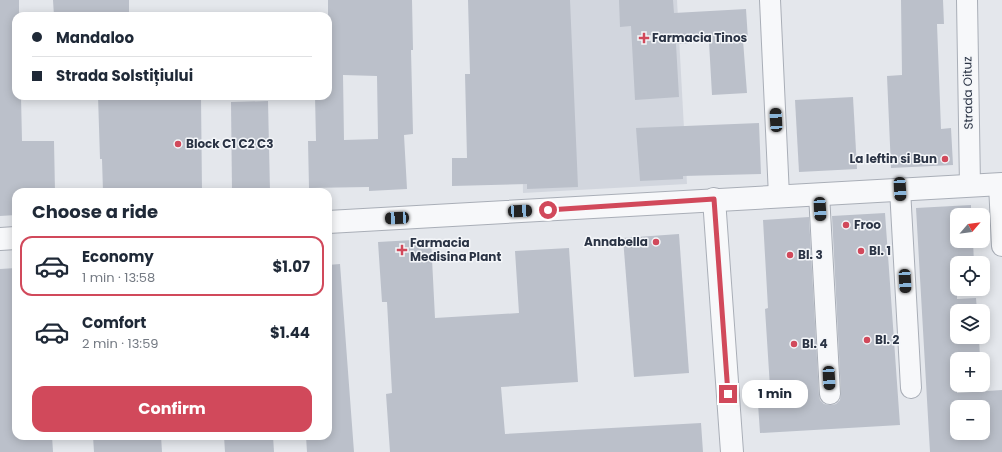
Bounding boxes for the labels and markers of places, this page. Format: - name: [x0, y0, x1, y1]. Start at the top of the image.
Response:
- place label: Farmacia Tinos: [652, 29, 748, 46]
- marker: Farmacia Tinos: [639, 33, 649, 43]
- place label: Block C1 C2 C3: [186, 135, 273, 152]
- marker: Block C1 C2 C3: [173, 139, 183, 149]
- place label: La Ieftin si Bun: [849, 150, 937, 167]
- marker: La Ieftin si Bun: [940, 154, 950, 164]
- place label: Froo: [854, 216, 881, 233]
- marker: Froo: [841, 220, 851, 230]
- place label: Annabella: [584, 233, 648, 250]
- place label: Farmacia Medisina Plant: [410, 234, 501, 265]
- marker: Annabella: [651, 237, 661, 247]
- place label: Bl. 1: [869, 242, 891, 259]
- marker: Farmacia Medisina Plant: [397, 245, 407, 255]
- place label: Bl. 3: [798, 246, 823, 263]
- marker: Bl. 1: [856, 246, 866, 256]
- marker: Bl. 3: [785, 250, 795, 260]
- place label: Bl. 2: [875, 331, 899, 348]
- place label: Bl. 4: [802, 335, 828, 352]
- marker: Bl. 2: [862, 335, 872, 345]
- marker: Bl. 4: [789, 339, 799, 349]

